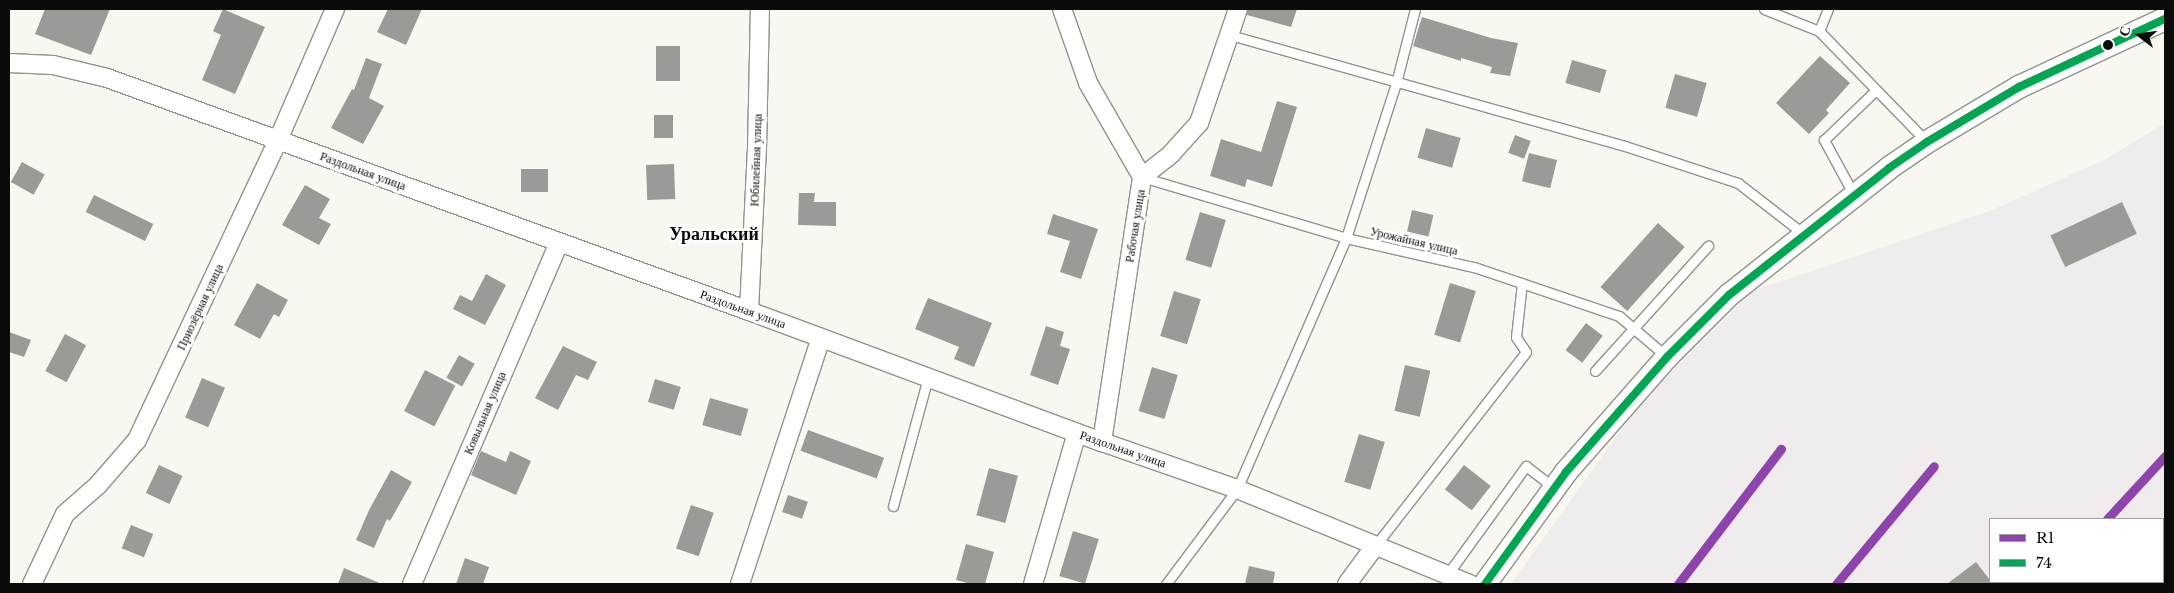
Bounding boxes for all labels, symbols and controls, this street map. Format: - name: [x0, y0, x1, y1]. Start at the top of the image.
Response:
- north arrow: [2114, 10, 2164, 60]
- text: С: [2115, 24, 2135, 38]
- unlabelled marker: [2103, 40, 2113, 50]
- street label: Юбилейная улица: [747, 113, 765, 207]
- street label: Раздольная улица: [318, 149, 408, 193]
- street label: Рабочая улица: [1122, 188, 1148, 264]
- district label: Уральский: [669, 223, 759, 245]
- street label: Урожайная улица: [1369, 224, 1459, 258]
- street label: Приозёрная улица: [174, 262, 226, 352]
- street label: Раздольная улица: [698, 287, 788, 331]
- street label: Ковыльная улица: [461, 369, 509, 457]
- street label: Раздольная улица: [1078, 427, 1168, 471]
- legend: [1989, 518, 2164, 583]
- text: R1: [2036, 528, 2055, 547]
- text: 74: [2036, 553, 2052, 572]

